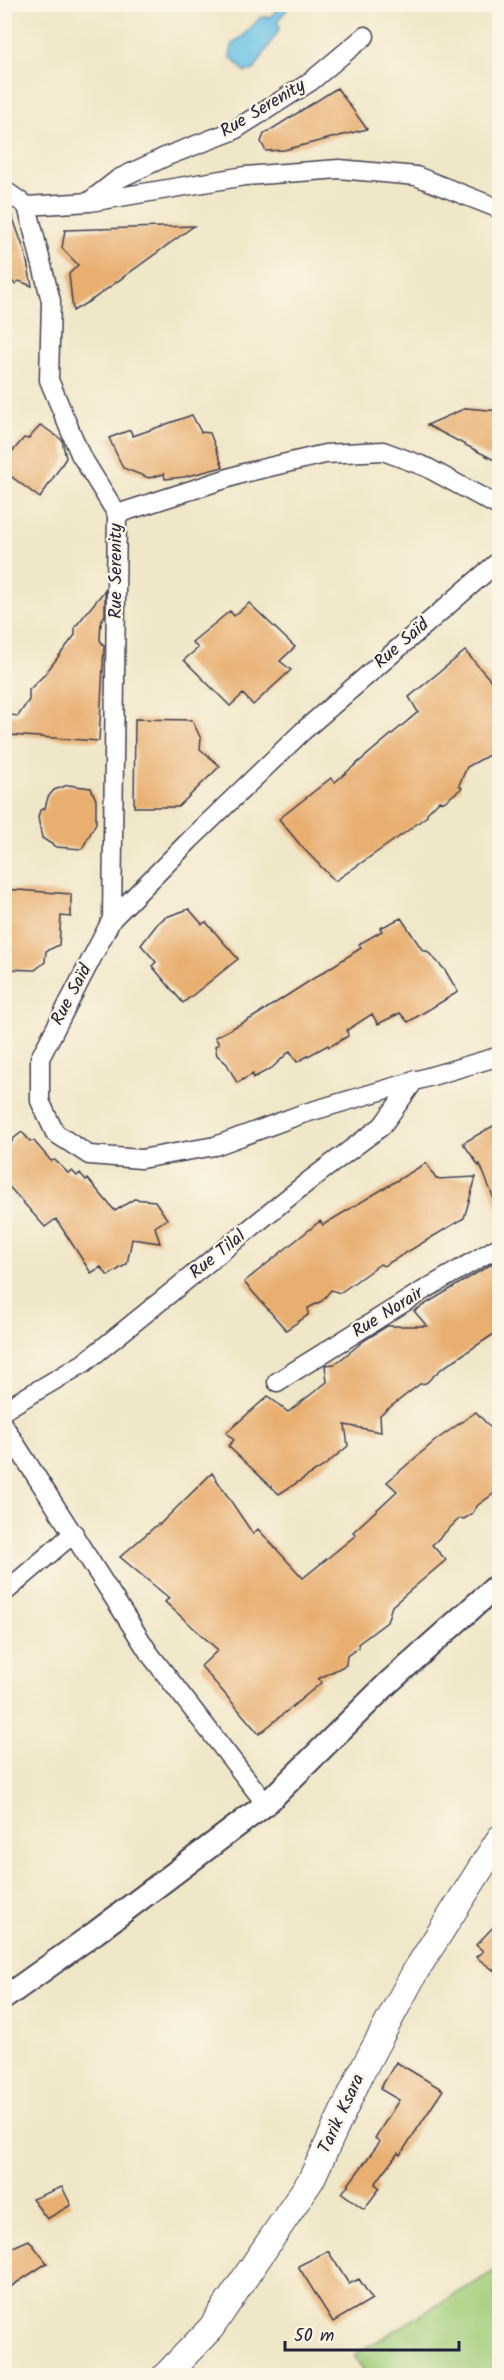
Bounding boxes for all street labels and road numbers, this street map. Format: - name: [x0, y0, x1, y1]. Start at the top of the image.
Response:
- street label: Rue Serenity: [215, 72, 312, 146]
- street label: Rue Serenity: [102, 523, 131, 619]
- street label: Rue Saïd: [368, 611, 437, 677]
- street label: Rue Saïd: [44, 958, 101, 1031]
- street label: Rue Tilal: [183, 1223, 253, 1287]
- street label: Rue Norair: [347, 1279, 430, 1346]
- street label: Tarik Ksara: [311, 2069, 373, 2159]

